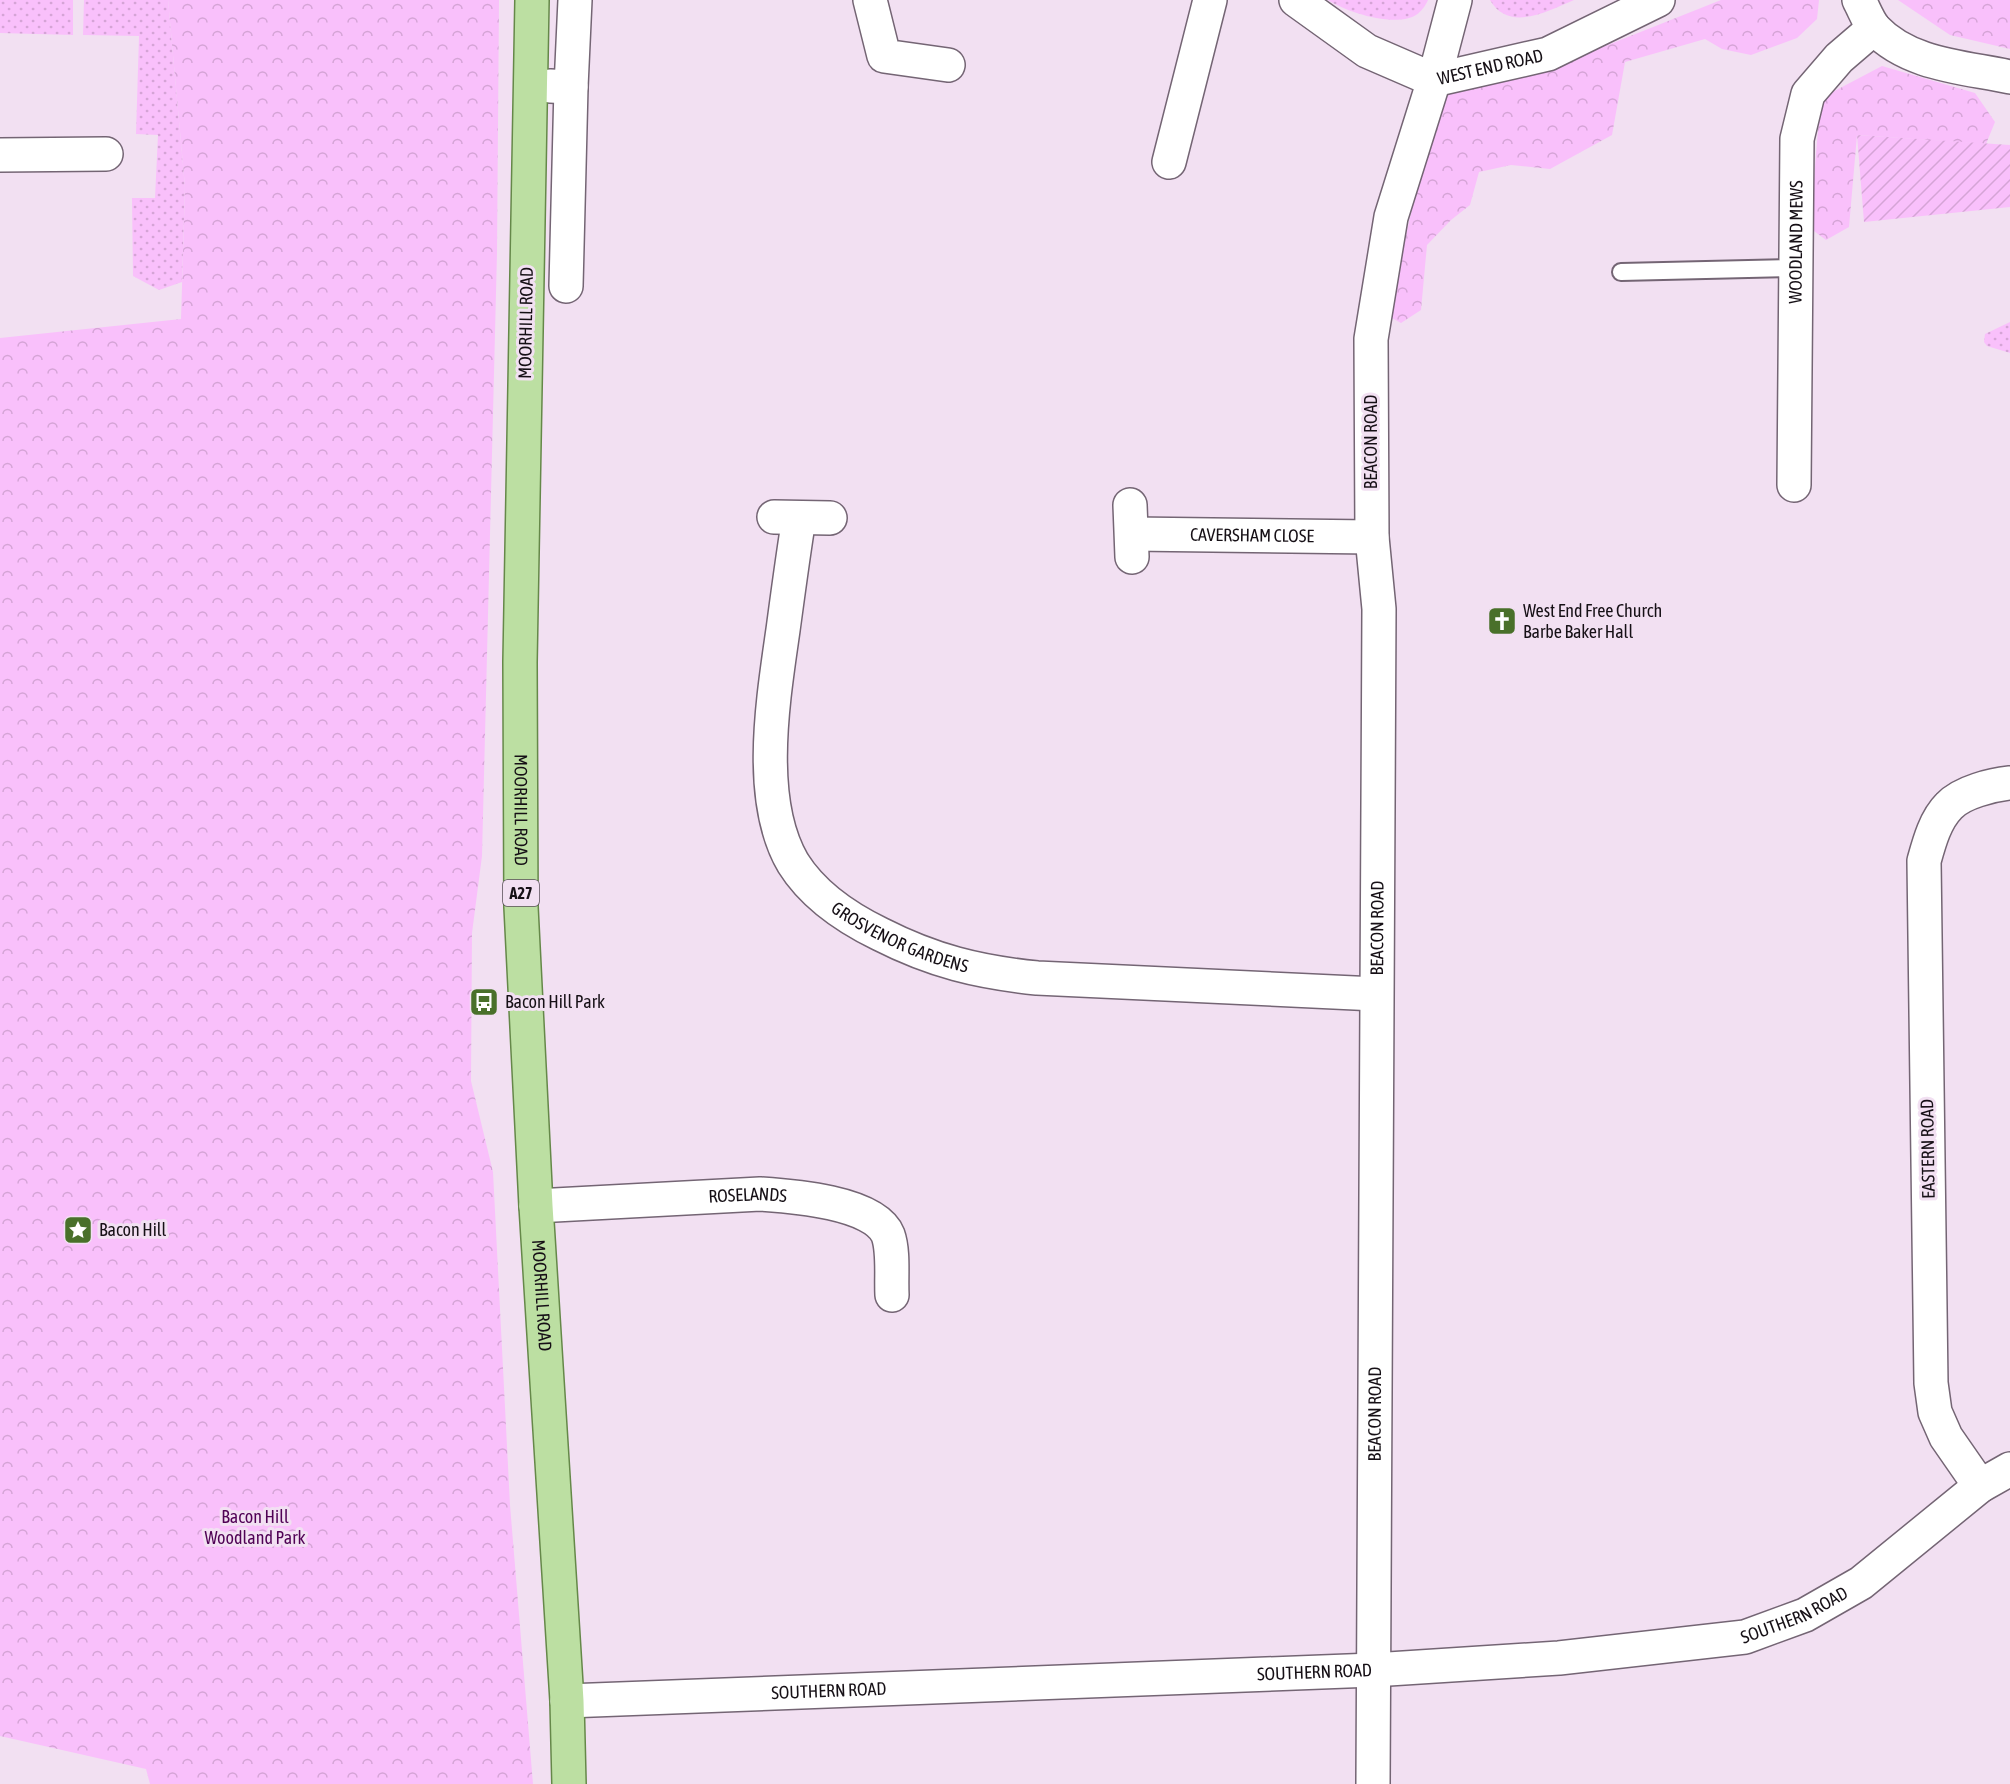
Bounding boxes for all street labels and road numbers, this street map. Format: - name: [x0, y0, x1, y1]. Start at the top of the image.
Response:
- street label: WEST END ROAD: [1435, 44, 1545, 89]
- street label: WOODLAND MEWS: [1785, 180, 1807, 304]
- street label: MOORHILL ROAD: [514, 267, 537, 379]
- street label: BEACON ROAD: [1360, 395, 1381, 489]
- street label: CAVERSHAM CLOSE: [1190, 524, 1314, 546]
- street label: MOORHILL ROAD: [510, 754, 532, 866]
- road number: A27: [503, 880, 539, 906]
- street label: BEACON ROAD: [1366, 881, 1388, 975]
- street label: GROSVENOR GARDENS: [827, 897, 971, 977]
- street label: EASTERN ROAD: [1916, 1099, 1939, 1199]
- street label: ROSELANDS: [708, 1183, 788, 1207]
- street label: MOORHILL ROAD: [528, 1239, 556, 1352]
- street label: BEACON ROAD: [1364, 1367, 1385, 1461]
- street label: SOUTHERN ROAD: [1738, 1582, 1851, 1648]
- street label: SOUTHERN ROAD: [1257, 1659, 1372, 1684]
- street label: SOUTHERN ROAD: [771, 1678, 887, 1703]

